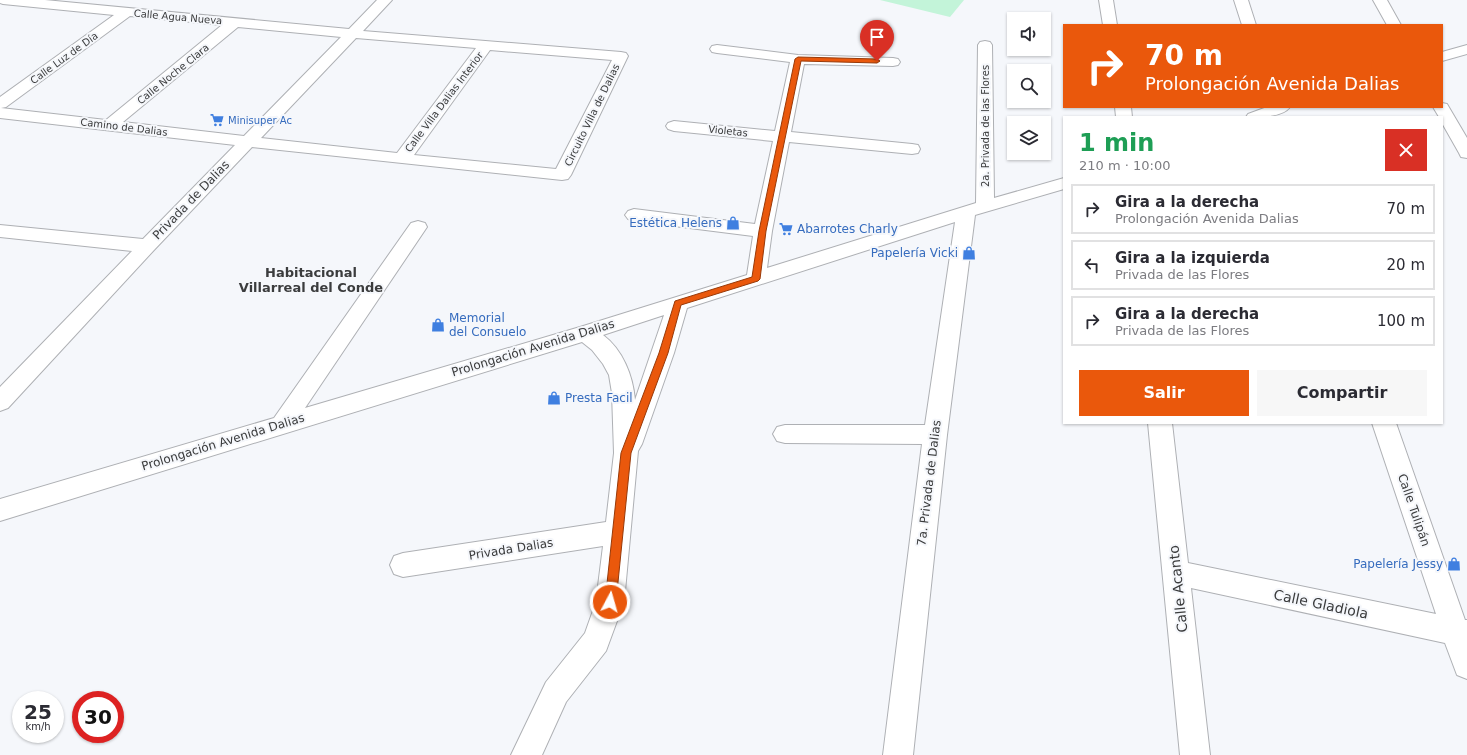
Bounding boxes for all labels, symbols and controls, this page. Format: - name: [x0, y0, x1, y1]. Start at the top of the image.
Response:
- street label: Calle Agua Nueva: [133, 8, 223, 26]
- map controls: [1007, 12, 1051, 160]
- button: sound: [1007, 12, 1051, 56]
- pin: [860, 20, 894, 61]
- icon: arrive: [866, 26, 888, 48]
- street label: Calle Luz de Día: [28, 30, 100, 86]
- text: 70 m: [1145, 39, 1223, 72]
- icon: right: [1079, 40, 1131, 92]
- street label: Calle Noche Clara: [135, 42, 211, 106]
- street label: Calle Villa Dalias Interior: [403, 49, 486, 154]
- street label: Circuito Villa de Dalias: [562, 62, 622, 168]
- button: search: [1007, 64, 1051, 108]
- street label: 2a. Privada de las Flores: [980, 65, 991, 187]
- text: Prolongación Avenida Dalias: [1145, 73, 1399, 94]
- supermarket icon: Minisuper Ac: [209, 112, 225, 128]
- place label: Minisuper Ac: [228, 115, 292, 126]
- street label: Camino de Dalias: [80, 116, 168, 138]
- button: layers: [1007, 116, 1051, 160]
- street label: Violetas: [708, 123, 748, 139]
- text: 1 min: [1079, 129, 1154, 157]
- button: close: [1385, 129, 1427, 171]
- street label: Privada de Dalias: [150, 158, 232, 242]
- text: 210 m · 10:00: [1079, 158, 1170, 173]
- text: Gira a la derecha: [1115, 193, 1259, 211]
- icon: right: [1081, 198, 1103, 220]
- text: 70 m: [1387, 200, 1425, 218]
- text: Prolongación Avenida Dalias: [1115, 211, 1299, 226]
- shop icon: Estética Helens: [725, 215, 741, 231]
- place label: Estética Helens: [629, 216, 722, 230]
- supermarket icon: Abarrotes Charly: [778, 221, 794, 237]
- place label: Abarrotes Charly: [797, 222, 898, 236]
- shop icon: Papelería Vicki: [961, 245, 977, 261]
- place label: Papelería Vicki: [871, 246, 958, 260]
- text: Gira a la izquierda: [1115, 249, 1270, 267]
- icon: left: [1081, 254, 1103, 276]
- text: 20 m: [1387, 256, 1425, 274]
- district label: Habitacional Villarreal del Conde: [239, 265, 383, 295]
- text: Privada de las Flores: [1115, 267, 1249, 282]
- text: Gira a la derecha: [1115, 305, 1259, 323]
- icon: right: [1081, 310, 1103, 332]
- place label: Memorial del Consuelo: [449, 311, 526, 339]
- text: 100 m: [1377, 312, 1425, 330]
- shop icon: Memorial del Consuelo: [430, 317, 446, 333]
- street label: Prolongación Avenida Dalias: [450, 317, 616, 379]
- text: Privada de las Flores: [1115, 323, 1249, 338]
- button: Salir: [1079, 370, 1249, 416]
- button: Compartir: [1257, 370, 1427, 416]
- shop icon: Presta Facil: [546, 390, 562, 406]
- place label: Presta Facil: [565, 391, 633, 405]
- street label: Prolongación Avenida Dalias: [140, 411, 306, 473]
- street label: 7a. Privada de Dalias: [914, 419, 944, 547]
- street label: Calle Tulipán: [1395, 472, 1433, 548]
- street label: Privada Dalias: [468, 535, 554, 563]
- street label: Calle Acanto: [1165, 545, 1191, 633]
- shop icon: Papelería Jessy: [1446, 556, 1462, 572]
- place label: Papelería Jessy: [1353, 557, 1443, 571]
- position arrow: [589, 581, 631, 623]
- street label: Calle Gladiola: [1272, 586, 1370, 622]
- speed limit sign: 30: [72, 691, 124, 743]
- text: 25: [24, 700, 52, 724]
- text: km/h: [25, 721, 51, 732]

